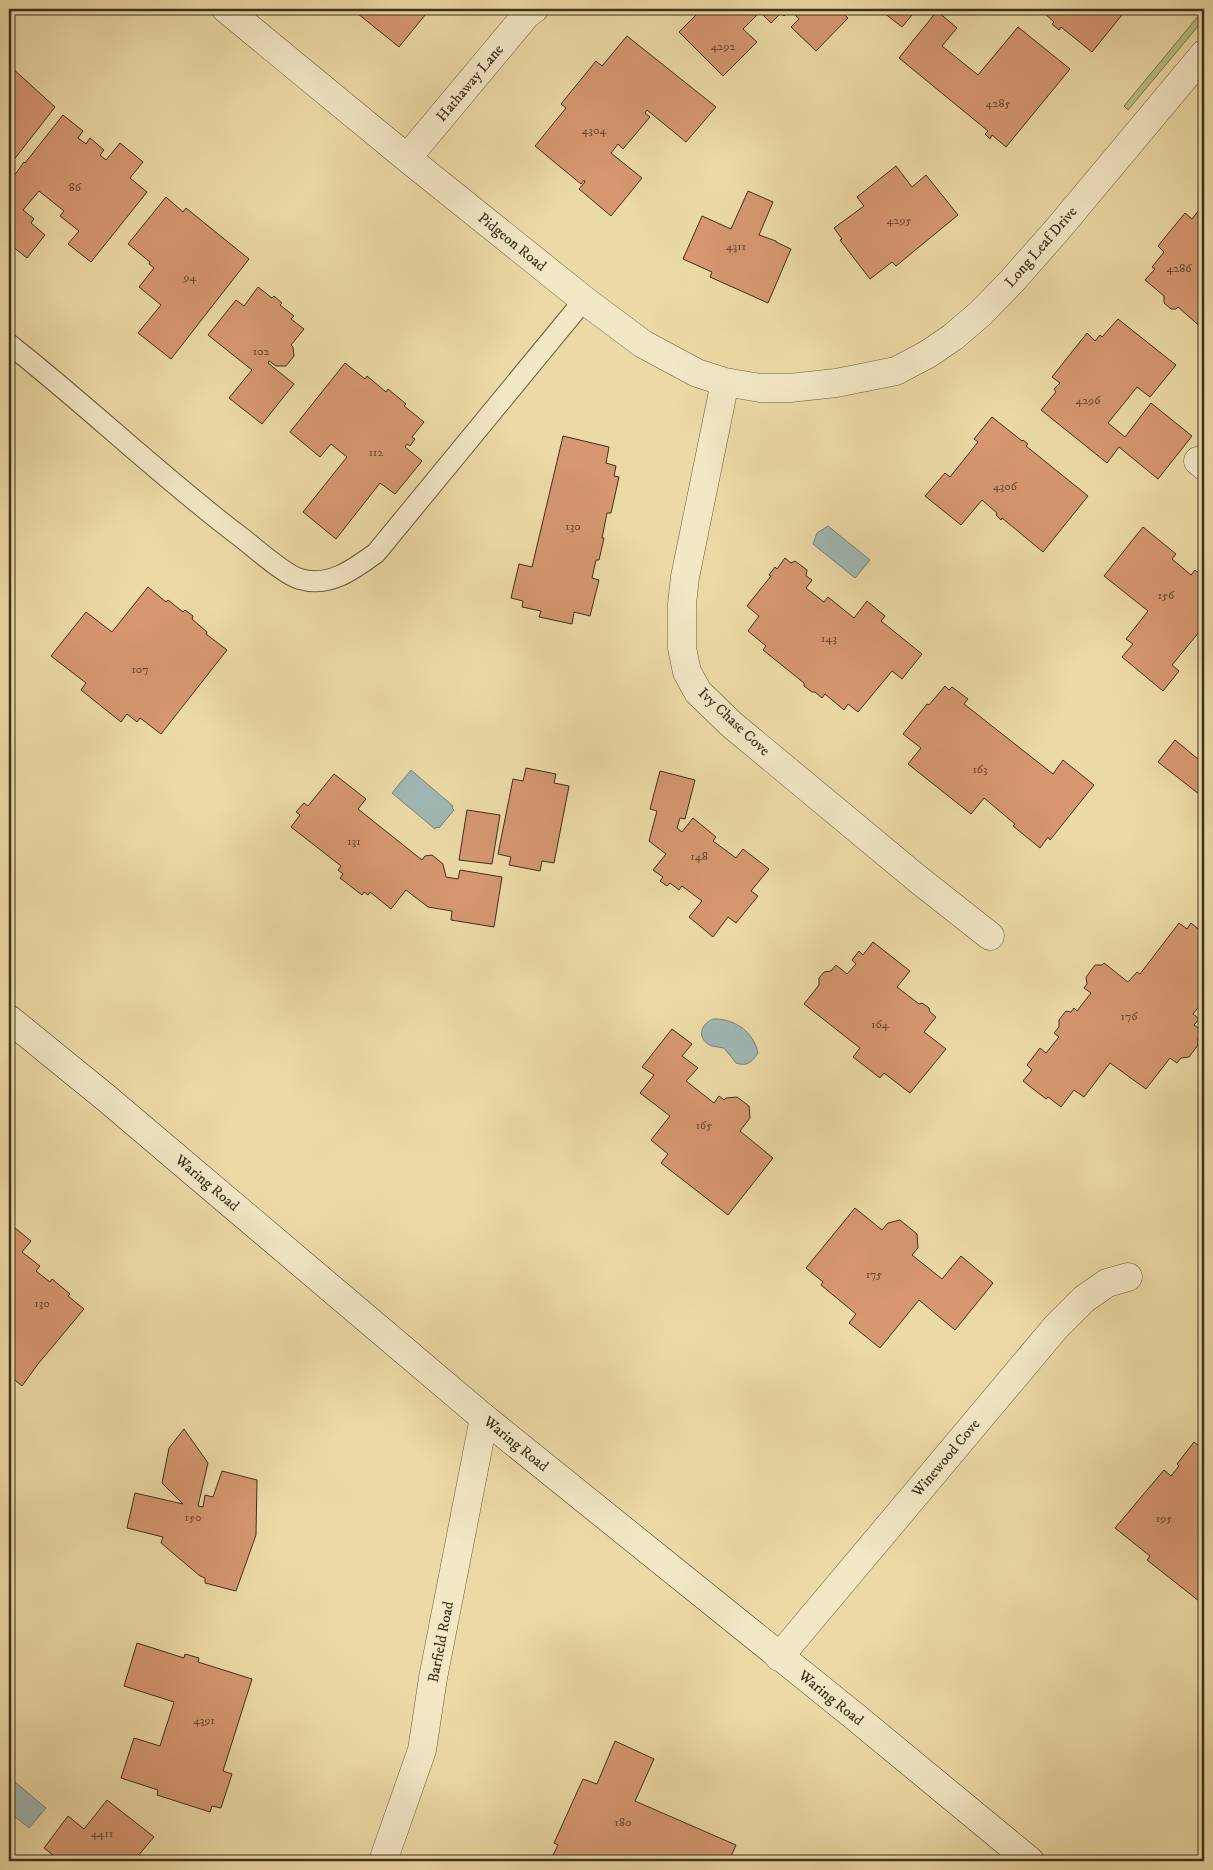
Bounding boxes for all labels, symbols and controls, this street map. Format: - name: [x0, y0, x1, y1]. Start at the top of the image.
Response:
- house number: 4292: [711, 39, 735, 54]
- street label: Hathaway Lane: [432, 40, 508, 126]
- house number: 4285: [986, 96, 1010, 111]
- house number: 4304: [582, 123, 607, 138]
- house number: 86: [69, 180, 82, 195]
- street label: Long Leaf Drive: [1001, 203, 1081, 291]
- street label: Pidgeon Road: [474, 209, 551, 276]
- house number: 4295: [887, 213, 911, 228]
- house number: 4311: [726, 239, 746, 254]
- house number: 4286: [1166, 261, 1192, 276]
- house number: 94: [183, 270, 198, 285]
- house number: 102: [253, 344, 269, 359]
- house number: 4296: [1075, 393, 1101, 408]
- house number: 112: [369, 445, 383, 460]
- house number: 4306: [993, 479, 1018, 494]
- house number: 130: [565, 519, 581, 534]
- house number: 156: [1158, 588, 1175, 603]
- house number: 143: [821, 631, 837, 646]
- house number: 107: [131, 662, 149, 677]
- street label: Ivy Chase Cove: [694, 684, 774, 760]
- house number: 163: [972, 762, 988, 777]
- house number: 131: [347, 834, 361, 849]
- house number: 148: [690, 849, 708, 864]
- house number: 176: [1121, 1009, 1138, 1024]
- house number: 164: [871, 1017, 890, 1032]
- house number: 165: [696, 1118, 712, 1133]
- street label: Waring Road: [170, 1150, 243, 1216]
- house number: 175: [866, 1267, 882, 1282]
- house number: 130: [34, 1296, 50, 1311]
- street label: Waring Road: [479, 1411, 553, 1476]
- street label: Winewood Cove: [907, 1415, 984, 1502]
- house number: 150: [185, 1510, 201, 1525]
- house number: 195: [1156, 1511, 1172, 1526]
- street label: Barfield Road: [424, 1599, 458, 1684]
- street label: Waring Road: [794, 1665, 868, 1730]
- house number: 4391: [193, 1713, 215, 1728]
- house number: 180: [615, 1815, 631, 1830]
- house number: 4411: [91, 1826, 113, 1841]

